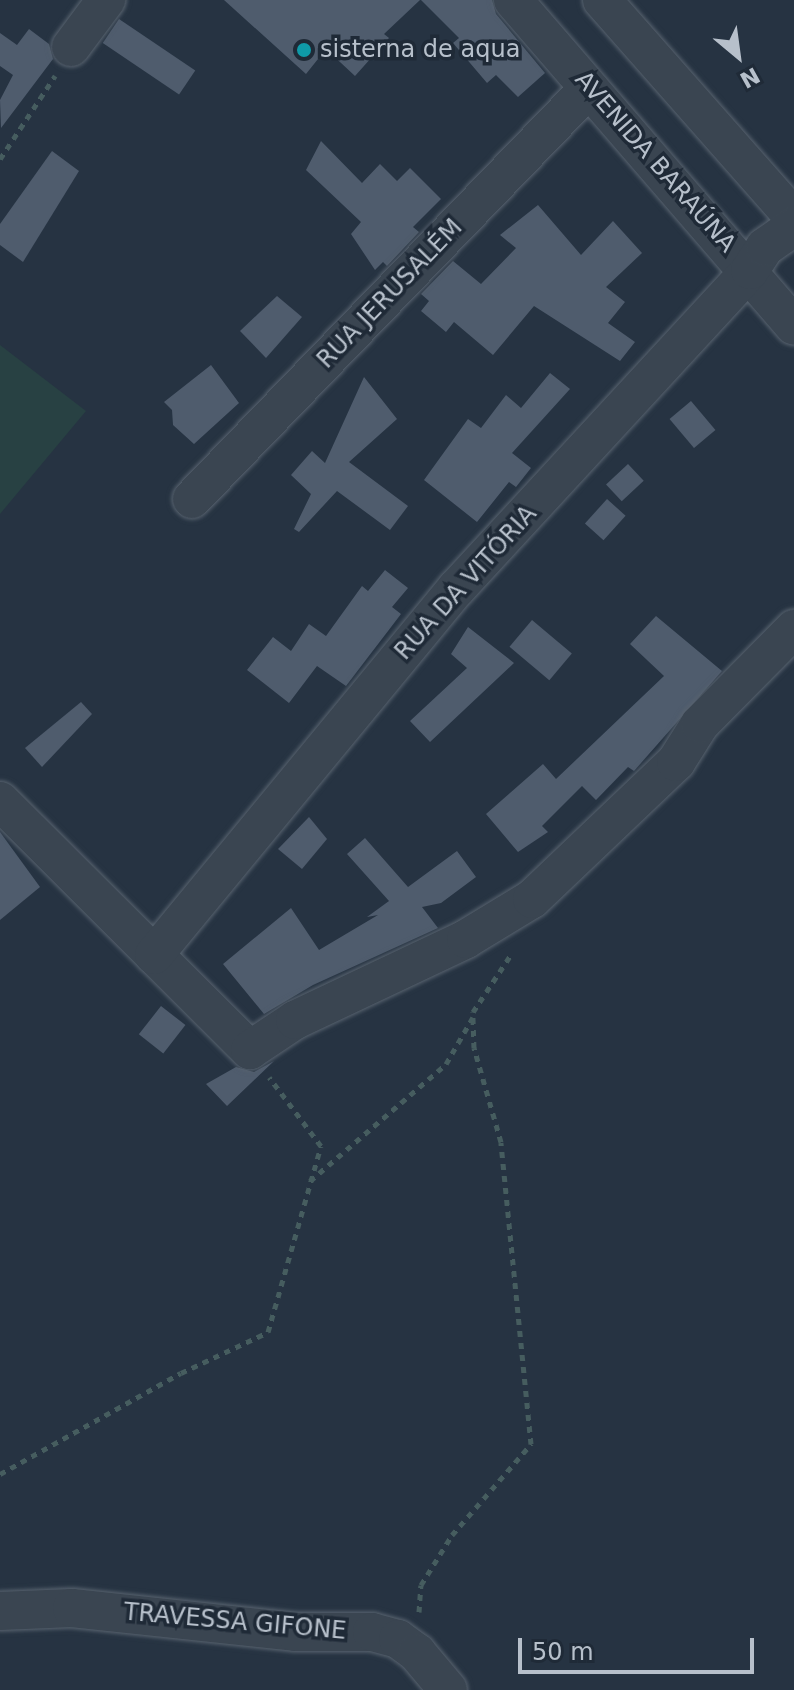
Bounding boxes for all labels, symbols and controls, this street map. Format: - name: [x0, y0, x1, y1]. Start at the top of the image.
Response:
- north arrow: [698, 16, 778, 96]
- place label: sisterna de aqua: [320, 36, 520, 64]
- marker: sisterna de aqua: [295, 41, 313, 59]
- text: N: [736, 62, 764, 93]
- street label: AVENIDA BARAÚNA: [569, 66, 741, 258]
- street label: RUA JERUSALÉM: [312, 213, 468, 375]
- street label: RUA DA VITÓRIA: [389, 500, 543, 666]
- street label: TRAVESSA GIFONE: [123, 1598, 347, 1646]
- scale bar: [522, 1622, 758, 1672]
- text: 50 m: [532, 1638, 594, 1666]

